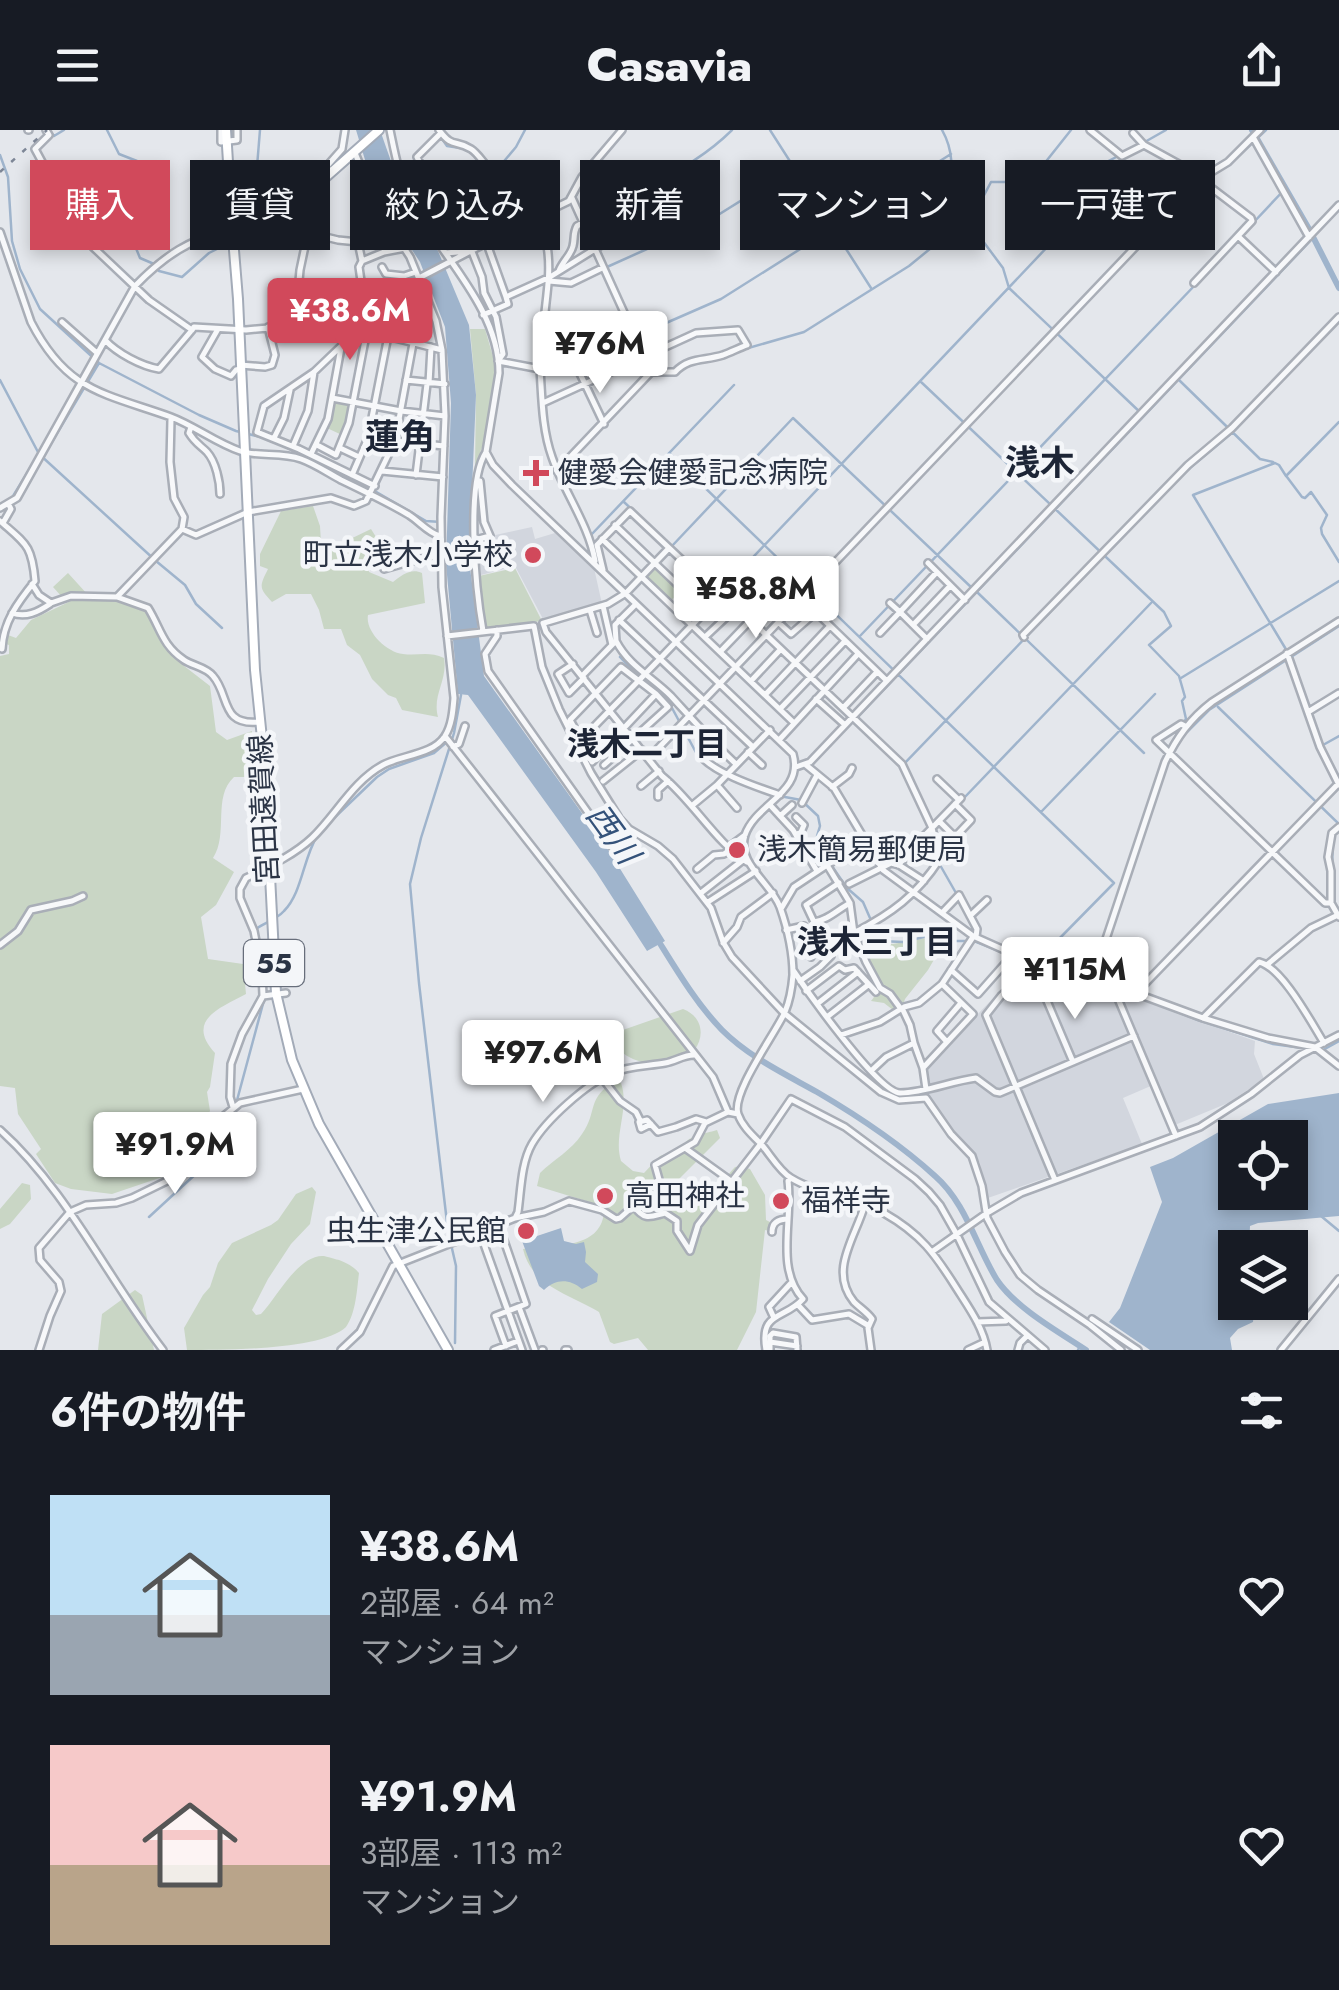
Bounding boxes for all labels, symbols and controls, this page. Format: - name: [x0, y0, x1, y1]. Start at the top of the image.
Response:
- text: Casavia: [587, 33, 752, 98]
- icon: menu: [50, 38, 105, 93]
- icon: share: [1234, 38, 1289, 93]
- chip: 購入: [30, 160, 170, 250]
- chip: 賃貸: [190, 160, 330, 250]
- chip: 絞り込み: [350, 160, 560, 250]
- chip: 新着: [580, 160, 720, 250]
- chip: マンション: [740, 160, 985, 250]
- chip: 一戸建て: [1005, 160, 1215, 250]
- pin: ¥38.6M: [269, 278, 431, 363]
- text: ¥38.6M: [289, 287, 411, 333]
- pin: ¥76M: [541, 311, 659, 396]
- text: ¥76M: [555, 320, 645, 366]
- district label: 蓮角: [365, 412, 435, 462]
- district label: 浅木: [1005, 438, 1075, 488]
- place label: 健愛会健愛記念病院: [558, 451, 828, 494]
- marker: 健愛会健愛記念病院: [523, 460, 549, 486]
- place label: 町立浅木小学校: [303, 533, 513, 576]
- marker: 町立浅木小学校: [522, 544, 544, 566]
- pin: ¥58.8M: [675, 556, 837, 641]
- text: ¥58.8M: [696, 565, 816, 611]
- district label: 浅木二丁目: [567, 721, 727, 767]
- street label: 宮田遠賀線: [238, 733, 289, 885]
- water label: 西川: [576, 795, 652, 876]
- place label: 浅木簡易郵便局: [757, 828, 967, 871]
- marker: 浅木簡易郵便局: [726, 839, 748, 861]
- district label: 浅木三丁目: [797, 919, 957, 965]
- pin: ¥115M: [1005, 937, 1145, 1022]
- road number: 55: [244, 940, 304, 986]
- text: ¥115M: [1023, 946, 1127, 992]
- pin: ¥97.6M: [462, 1020, 624, 1105]
- text: ¥97.6M: [484, 1029, 602, 1075]
- pin: ¥91.9M: [94, 1112, 256, 1197]
- map controls: [1218, 1120, 1308, 1320]
- button: locate: [1218, 1120, 1308, 1210]
- text: ¥91.9M: [115, 1121, 235, 1167]
- place label: 高田神社: [625, 1174, 745, 1217]
- place label: 福祥寺: [801, 1179, 891, 1222]
- marker: 高田神社: [594, 1185, 616, 1207]
- marker: 福祥寺: [770, 1190, 792, 1212]
- place label: 虫生津公民館: [326, 1209, 506, 1252]
- marker: 虫生津公民館: [515, 1220, 537, 1242]
- button: layers: [1218, 1230, 1308, 1320]
- text: 6件の物件: [50, 1382, 246, 1443]
- icon: filters: [1234, 1383, 1289, 1438]
- text: ¥38.6M: [360, 1516, 519, 1577]
- icon: home: [130, 1535, 250, 1655]
- icon: heart: [1234, 1568, 1289, 1623]
- text: 2部屋 · 64 m²: [360, 1580, 554, 1626]
- text: マンション: [360, 1629, 520, 1675]
- text: ¥91.9M: [360, 1766, 517, 1827]
- icon: home: [130, 1785, 250, 1905]
- icon: heart: [1234, 1818, 1289, 1873]
- text: 3部屋 · 113 m²: [360, 1830, 562, 1876]
- text: マンション: [360, 1879, 520, 1925]

